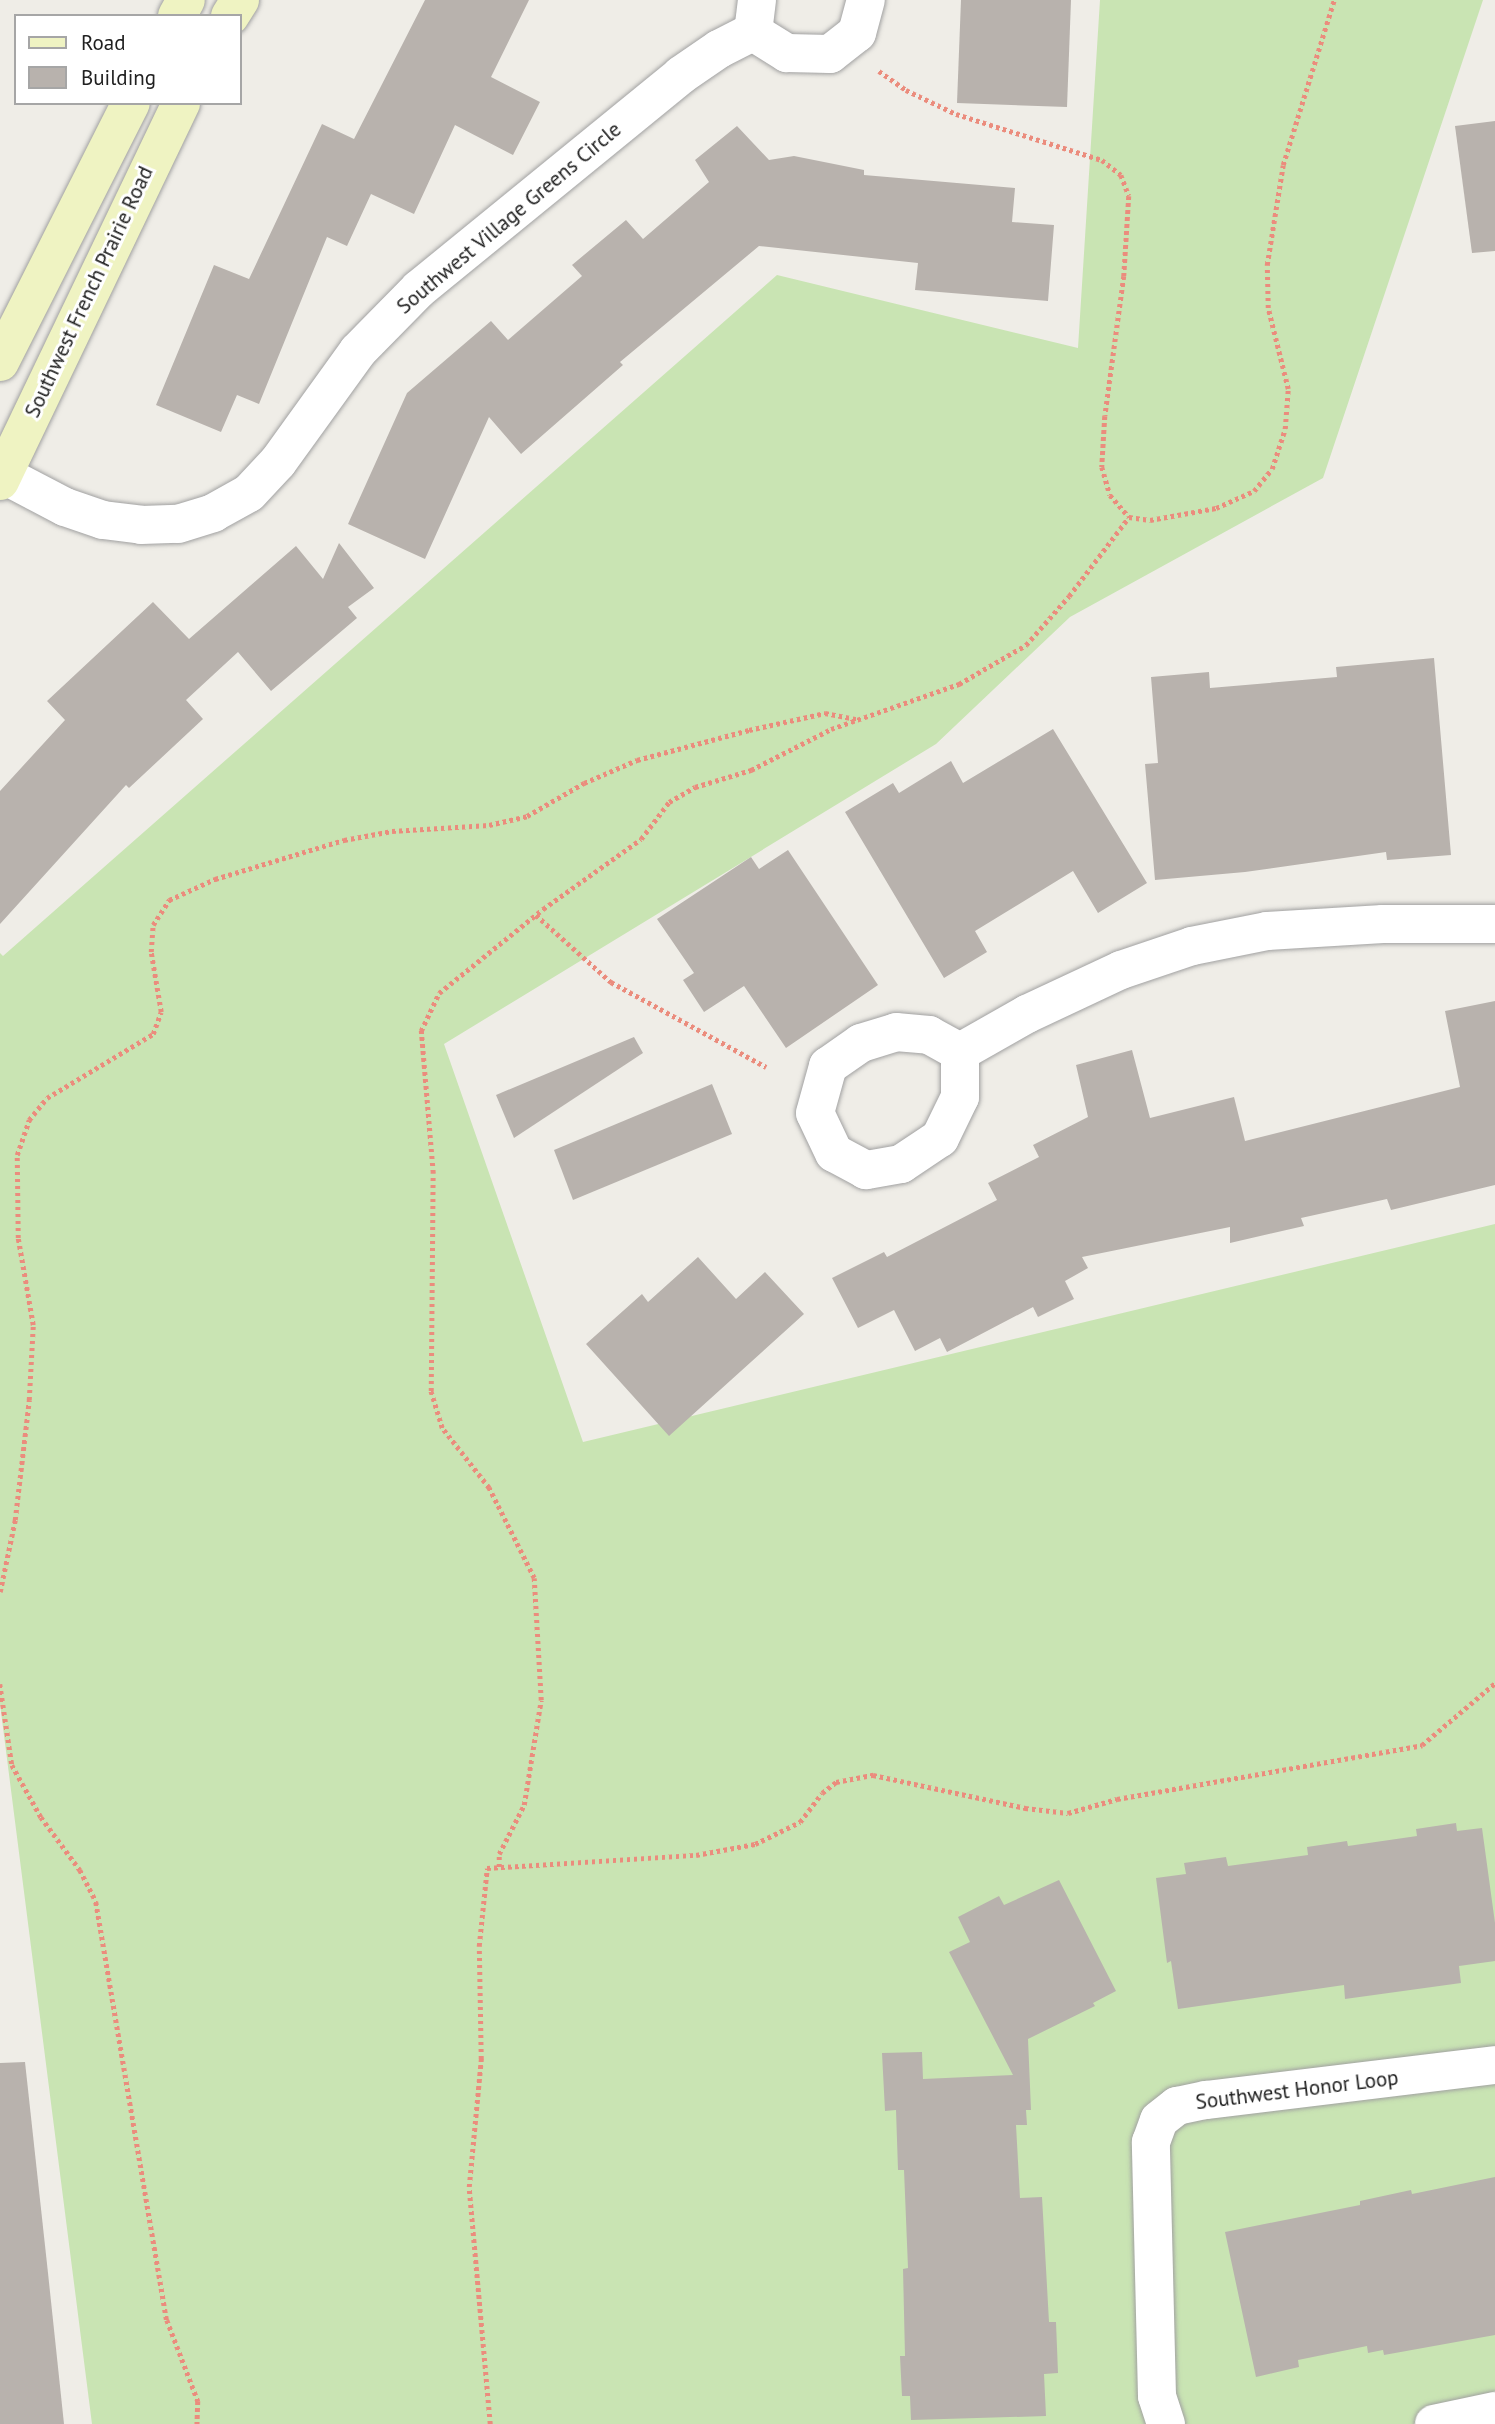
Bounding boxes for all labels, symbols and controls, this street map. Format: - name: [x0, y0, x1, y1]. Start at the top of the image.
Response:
- legend: [14, 14, 242, 105]
- text: Road: [81, 29, 125, 56]
- text: Building: [81, 64, 156, 91]
- street label: Southwest Village Greens Circle: [392, 117, 626, 319]
- street label: Southwest French Prairie Road: [20, 162, 158, 422]
- street label: Southwest Honor Loop: [1194, 2065, 1400, 2115]

